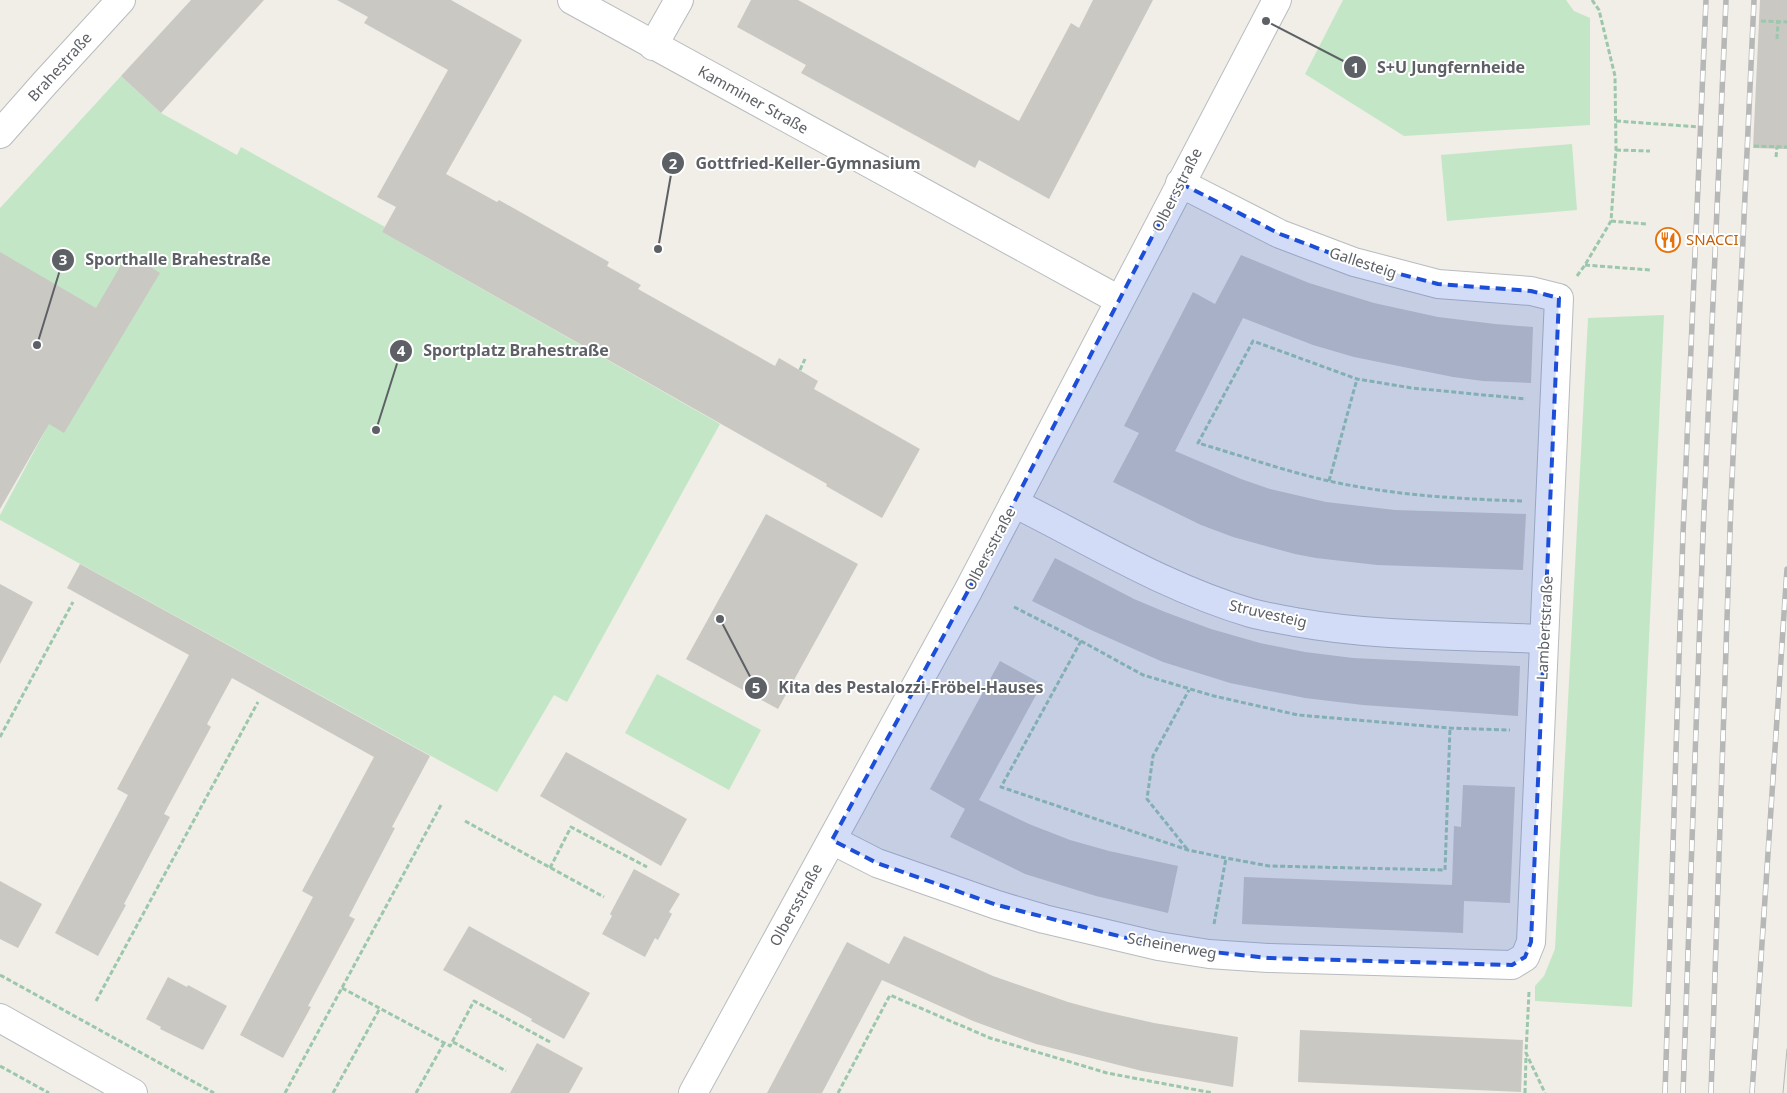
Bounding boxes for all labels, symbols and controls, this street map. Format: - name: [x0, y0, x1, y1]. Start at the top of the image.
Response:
- street label: Brahestraße: [23, 27, 96, 105]
- callout: S+U Jungfernheide: [1342, 52, 1535, 83]
- text: S+U Jungfernheide: [1377, 56, 1525, 78]
- text: 1: [1351, 57, 1359, 77]
- street label: Kamminer Straße: [695, 60, 812, 138]
- street label: Olbersstraße: [1146, 144, 1206, 235]
- callout: Gottfried-Keller-Gymnasium: [661, 148, 931, 179]
- text: Gottfried-Keller-Gymnasium: [695, 152, 921, 174]
- text: 2: [669, 153, 678, 173]
- restaurant icon: SNACCI: [1655, 227, 1681, 253]
- place label: SNACCI: [1686, 229, 1739, 249]
- street label: Gallesteig: [1327, 242, 1400, 282]
- callout: Sporthalle Brahestraße: [51, 244, 281, 275]
- text: Sporthalle Brahestraße: [85, 248, 271, 270]
- text: 3: [59, 249, 67, 269]
- callout: Sportplatz Brahestraße: [388, 335, 619, 366]
- text: Sportplatz Brahestraße: [423, 339, 609, 361]
- text: 4: [397, 340, 406, 360]
- street label: Olbersstraße: [959, 503, 1019, 594]
- street label: Lambertstraße: [1531, 575, 1557, 681]
- street label: Struvesteig: [1227, 594, 1309, 632]
- callout: Kita des Pestalozzi-Fröbel-Hauses: [743, 672, 1053, 703]
- text: Kita des Pestalozzi-Fröbel-Hauses: [778, 676, 1044, 698]
- text: 5: [752, 677, 760, 697]
- street label: Olbersstraße: [764, 860, 826, 949]
- street label: Scheinerweg: [1126, 927, 1218, 963]

